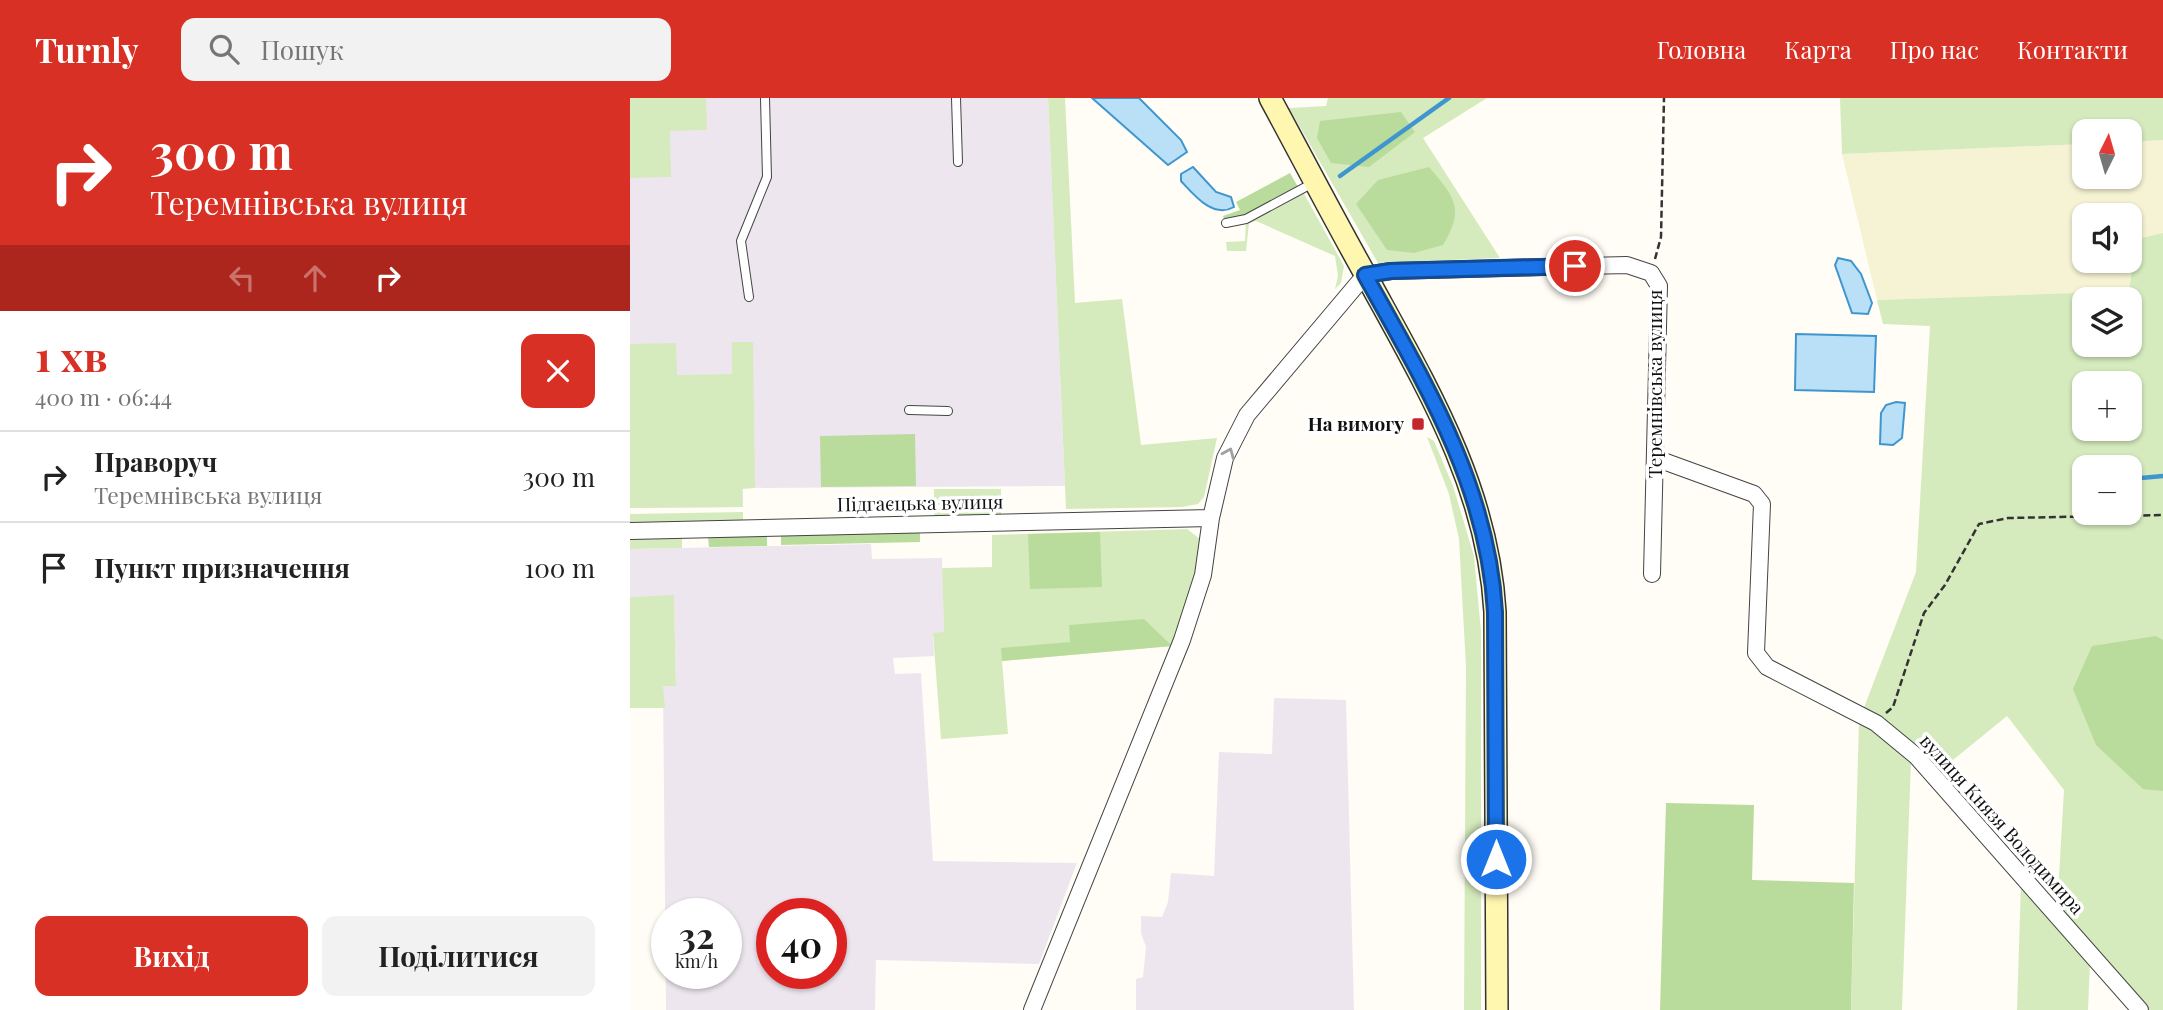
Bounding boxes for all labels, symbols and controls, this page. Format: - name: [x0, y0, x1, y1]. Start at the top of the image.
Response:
- search box: [181, 18, 671, 81]
- text: Turnly: [35, 27, 139, 71]
- icon: search: [205, 30, 243, 68]
- text: Пошук: [261, 32, 344, 67]
- text: Головна: [1657, 33, 1746, 65]
- text: Карта: [1784, 33, 1852, 65]
- text: Про нас: [1890, 33, 1979, 65]
- text: Контакти: [2017, 33, 2128, 65]
- text: 300 m: [150, 117, 293, 182]
- north arrow: [2072, 119, 2142, 189]
- map controls: [2072, 119, 2142, 525]
- icon: right: [35, 126, 126, 217]
- text: Теремнівська вулиця: [150, 180, 468, 223]
- button: sound: [2072, 203, 2142, 273]
- pin: [1545, 236, 1605, 296]
- icon: arrive: [1556, 247, 1594, 285]
- icon: left: [223, 259, 261, 297]
- icon: ahead: [296, 259, 334, 297]
- icon: right: [369, 259, 407, 297]
- button: layers: [2072, 287, 2142, 357]
- street label: Теремнівська вулиця: [1641, 290, 1667, 478]
- text: 1 хв: [35, 327, 107, 383]
- button: close: [521, 334, 595, 408]
- button: +: [2072, 371, 2142, 441]
- text: 400 m · 06:44: [35, 381, 172, 412]
- place label: На вимогу: [1308, 410, 1404, 436]
- marker: На вимогу: [1410, 416, 1426, 432]
- text: Праворуч: [94, 444, 217, 479]
- one-way arrow: [1221, 447, 1235, 460]
- button: −: [2072, 455, 2142, 525]
- icon: right: [35, 458, 73, 496]
- text: 300 m: [523, 459, 595, 494]
- text: Теремнівська вулиця: [94, 479, 322, 510]
- street label: Підгаєцька вулиця: [837, 488, 1003, 516]
- icon: arrive: [35, 549, 73, 587]
- text: Пункт призначення: [94, 550, 350, 585]
- text: 100 m: [525, 550, 595, 585]
- street label: вулиця Князя Володимира: [1915, 728, 2091, 919]
- position arrow: [1459, 822, 1533, 896]
- speed limit sign: 40: [756, 898, 847, 989]
- text: 32: [679, 911, 714, 958]
- button: Вихід: [35, 916, 308, 996]
- button: Поділитися: [322, 916, 595, 996]
- text: km/h: [675, 949, 718, 973]

